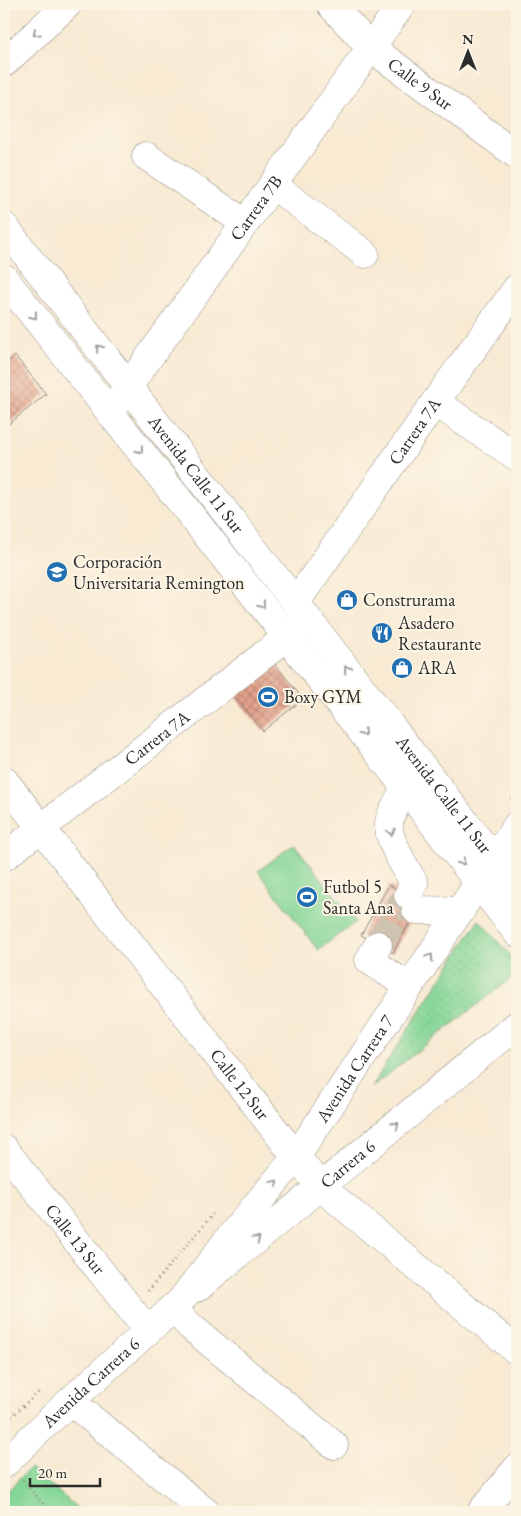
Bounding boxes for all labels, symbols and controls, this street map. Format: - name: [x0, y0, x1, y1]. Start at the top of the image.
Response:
- one-way arrow: [33, 28, 42, 37]
- north arrow: [444, 28, 494, 78]
- text: N: [462, 30, 474, 48]
- street label: Calle 9 Sur: [383, 52, 458, 115]
- street label: Carrera 7B: [224, 170, 287, 245]
- one-way arrow: [28, 310, 37, 320]
- one-way arrow: [96, 345, 104, 354]
- street label: Carrera 7A: [383, 392, 446, 469]
- street label: Avenida Calle 11 Sur: [143, 409, 250, 538]
- one-way arrow: [135, 444, 143, 453]
- place label: Corporación Universitaria Remington: [73, 550, 245, 594]
- school or university icon: Corporación Universitaria Remington: [45, 560, 69, 584]
- shop icon: Construrama: [335, 588, 359, 612]
- place label: Construrama: [363, 588, 456, 611]
- one-way arrow: [257, 600, 266, 609]
- place label: Asadero Restaurante: [397, 611, 481, 655]
- restaurant icon: Asadero Restaurante: [370, 621, 394, 645]
- shop icon: ARA: [390, 656, 414, 680]
- place label: ARA: [417, 656, 457, 679]
- one-way arrow: [345, 666, 353, 675]
- sports icon: Boxy GYM: [256, 685, 280, 709]
- place label: Boxy GYM: [284, 685, 362, 708]
- street label: Carrera 7A: [119, 705, 195, 770]
- one-way arrow: [357, 727, 365, 736]
- street label: Avenida Calle 11 Sur: [391, 730, 497, 858]
- one-way arrow: [385, 828, 395, 837]
- one-way arrow: [457, 856, 466, 865]
- place label: Futbol 5 Santa Ana: [323, 875, 394, 919]
- sports icon: Futbol 5 Santa Ana: [295, 885, 319, 909]
- one-way arrow: [424, 953, 433, 962]
- street label: Avenida Carrera 7: [310, 1010, 398, 1127]
- street label: Calle 12 Sur: [205, 1044, 275, 1124]
- one-way arrow: [391, 1121, 400, 1130]
- street label: Carrera 6: [315, 1134, 380, 1193]
- one-way arrow: [269, 1180, 277, 1189]
- street label: Calle 13 Sur: [41, 1199, 111, 1279]
- one-way arrow: [252, 1235, 261, 1244]
- street label: Avenida Carrera 6: [36, 1332, 144, 1433]
- scale bar: [30, 1456, 100, 1488]
- text: 20 m: [38, 1463, 67, 1482]

